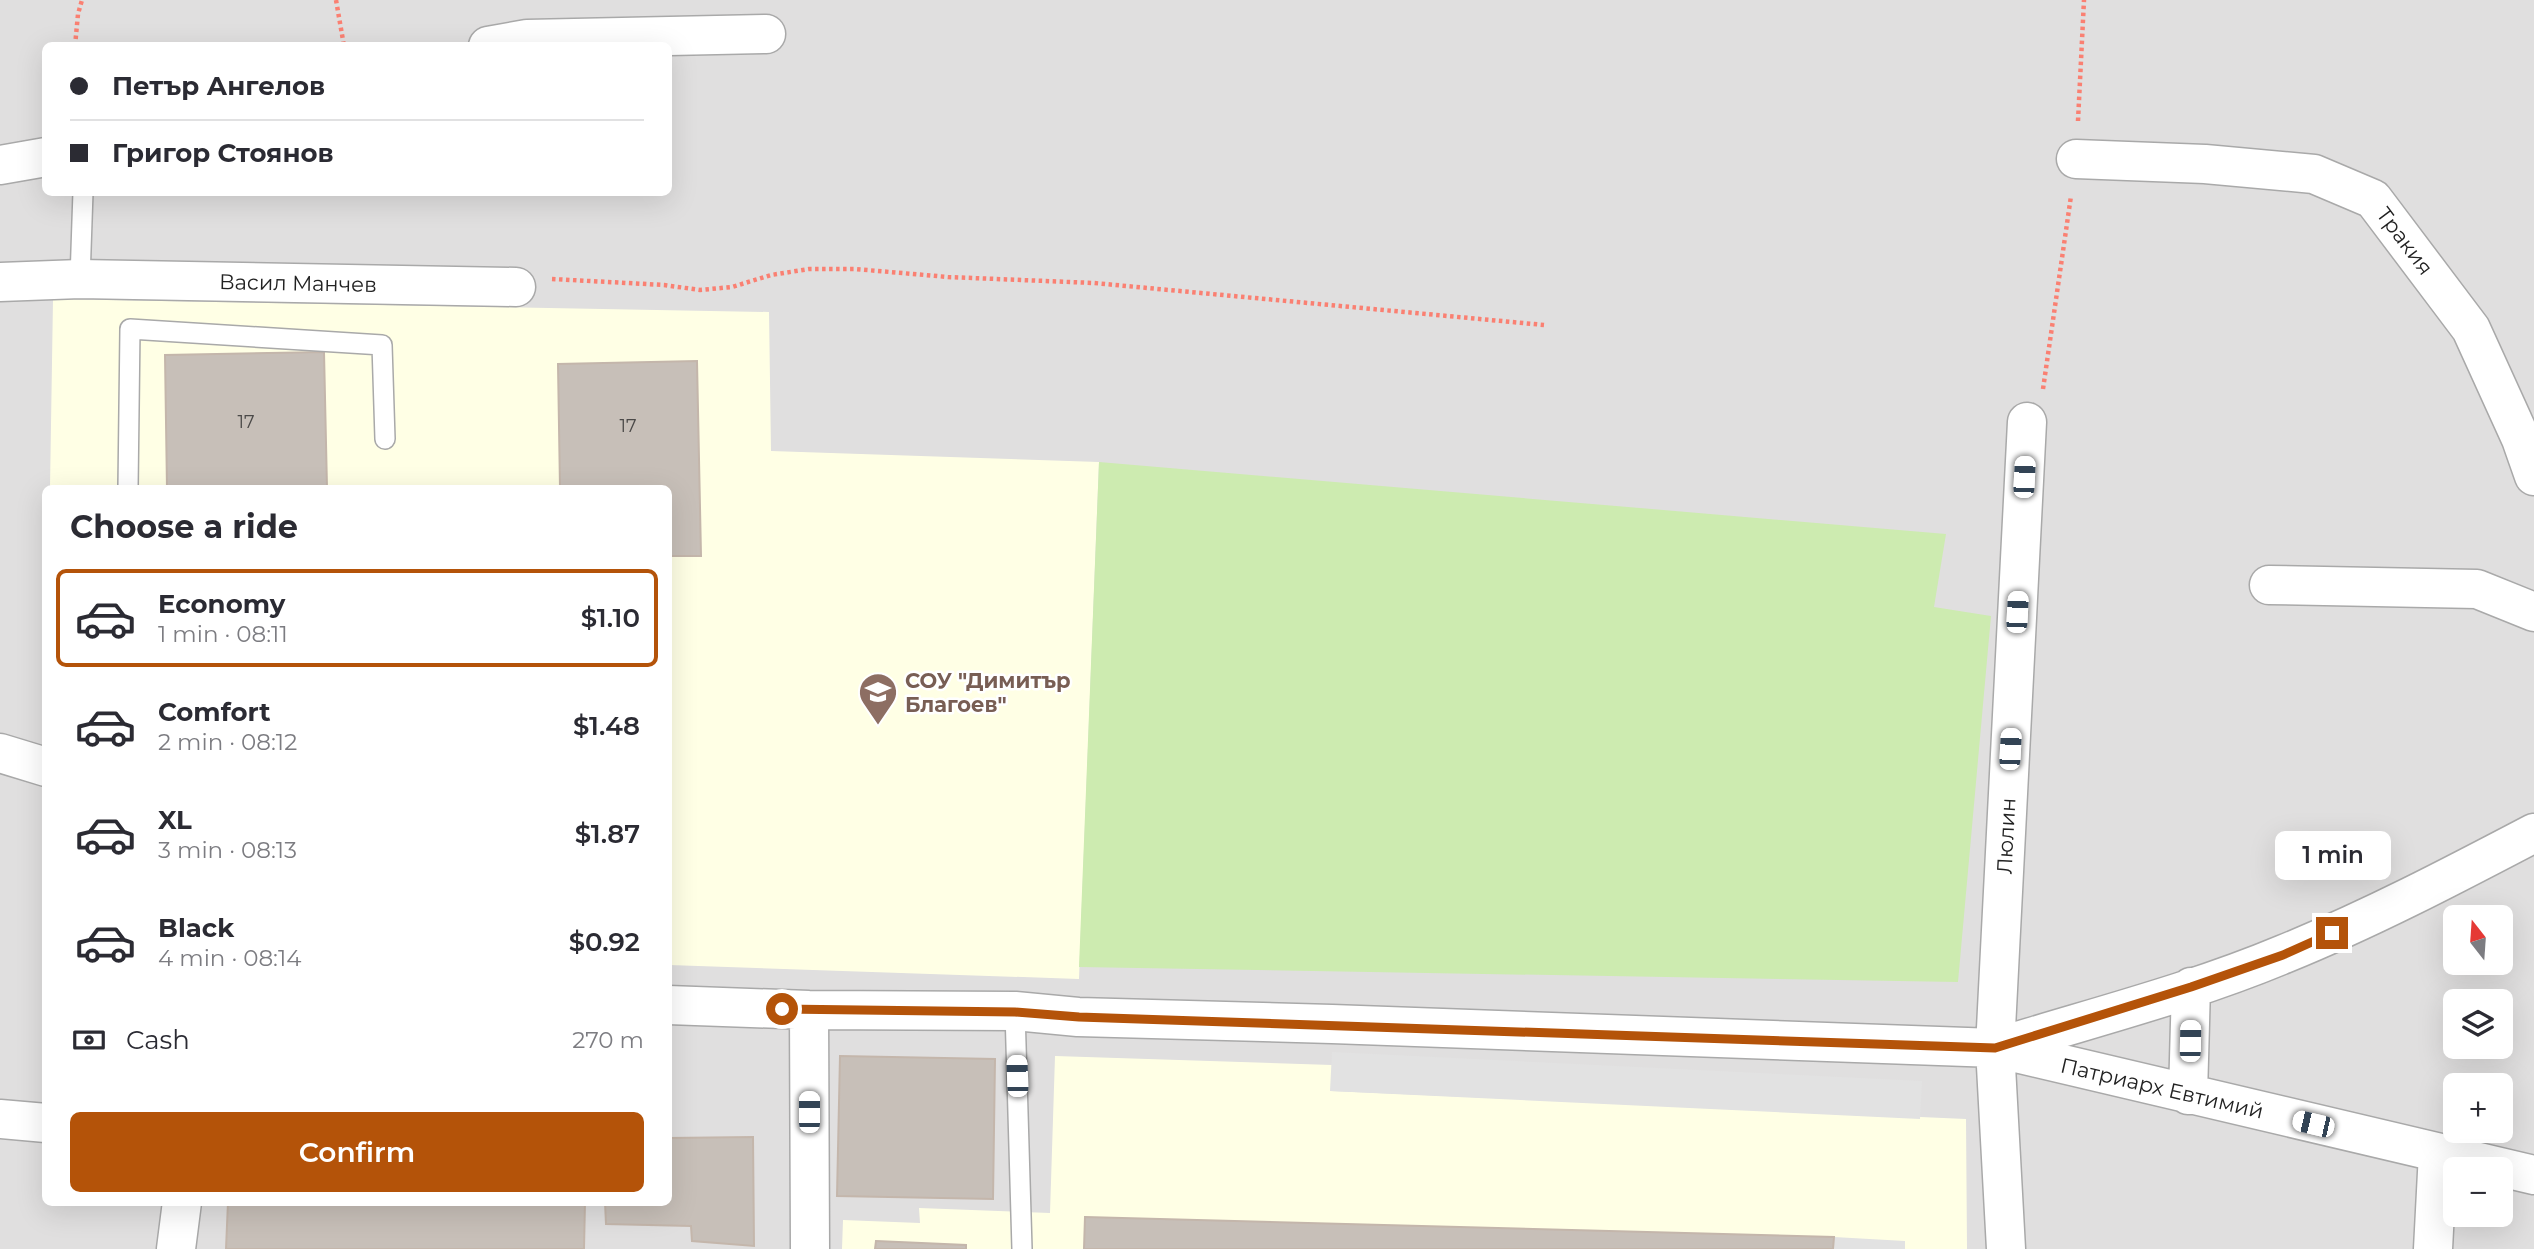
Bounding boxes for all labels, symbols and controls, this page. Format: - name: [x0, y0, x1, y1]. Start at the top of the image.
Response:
- text: Петър Ангелов: [112, 70, 325, 102]
- text: Григор Стоянов: [112, 137, 334, 169]
- street label: Тракия: [2372, 202, 2438, 280]
- street label: Васил Манчев: [219, 269, 377, 297]
- house number: 17: [237, 411, 255, 433]
- house number: 17: [619, 415, 637, 437]
- car: [2013, 455, 2036, 499]
- text: Choose a ride: [70, 507, 298, 546]
- icon: car: [74, 587, 137, 650]
- text: Economy: [158, 588, 285, 620]
- car: [2006, 590, 2029, 634]
- text: $1.10: [581, 602, 640, 634]
- text: 1 min · 08:11: [158, 620, 288, 648]
- place label: СОУ "Димитър Благоев": [905, 668, 1071, 717]
- school or university icon: СОУ "Димитър Благоев": [857, 671, 899, 726]
- icon: car: [74, 695, 137, 758]
- text: Comfort: [158, 696, 270, 728]
- text: $1.48: [573, 710, 640, 742]
- car: [1999, 727, 2022, 771]
- text: 2 min · 08:12: [158, 728, 297, 756]
- street label: Люлин: [1992, 797, 2020, 875]
- icon: car: [74, 803, 137, 866]
- text: XL: [158, 804, 192, 836]
- text: $1.87: [575, 818, 640, 850]
- callout: 1 min: [2274, 832, 2390, 880]
- text: 3 min · 08:13: [158, 836, 297, 864]
- text: 1 min: [2302, 841, 2364, 869]
- north arrow: [2443, 905, 2513, 975]
- map controls: [2443, 905, 2513, 1227]
- icon: car: [74, 911, 137, 974]
- text: Black: [158, 912, 234, 944]
- route end: [2316, 917, 2348, 949]
- text: $0.92: [569, 926, 640, 958]
- text: 4 min · 08:14: [158, 944, 302, 972]
- button: layers: [2443, 989, 2513, 1059]
- route start: [766, 993, 798, 1025]
- car: [2180, 1020, 2201, 1062]
- icon: cash: [70, 1021, 108, 1059]
- text: Cash: [126, 1024, 190, 1056]
- text: 270 m: [572, 1026, 644, 1054]
- street label: Патриарх Евтимий: [2058, 1052, 2266, 1124]
- car: [1006, 1055, 1029, 1097]
- button: +: [2443, 1073, 2513, 1143]
- car: [799, 1091, 820, 1133]
- car: [2291, 1109, 2336, 1139]
- button: Confirm: [70, 1112, 644, 1192]
- button: −: [2443, 1157, 2513, 1227]

